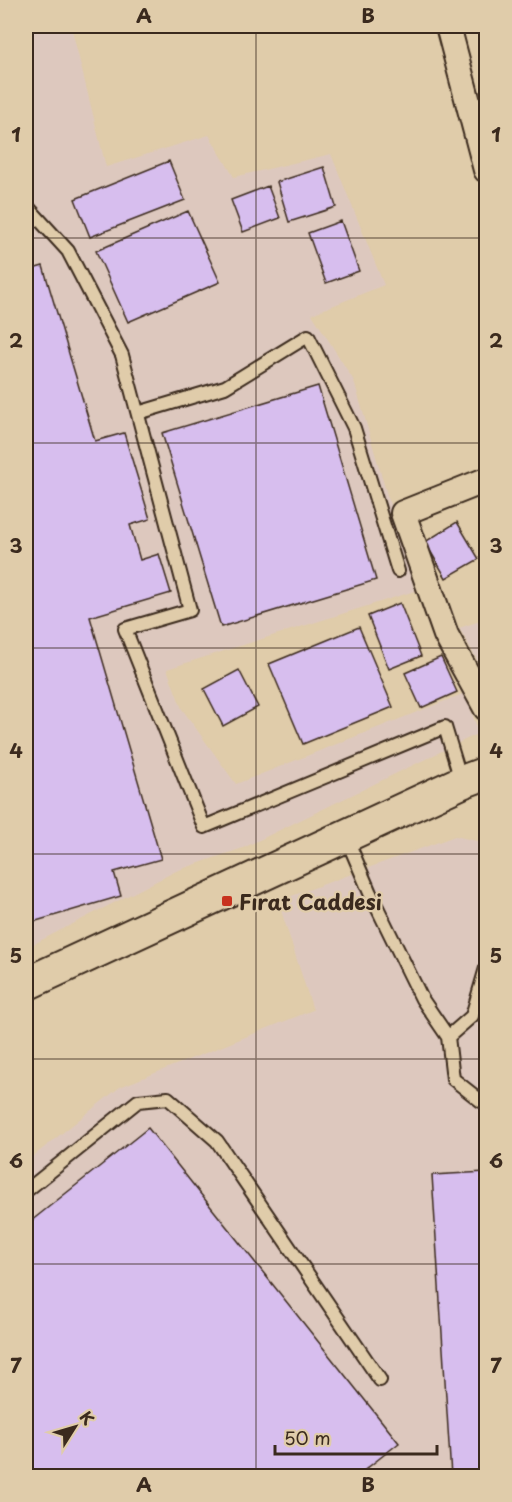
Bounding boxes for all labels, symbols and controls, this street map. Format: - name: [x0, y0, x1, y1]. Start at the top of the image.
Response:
- text: A: [136, 0, 152, 30]
- text: B: [361, 0, 375, 30]
- text: 1: [11, 119, 21, 149]
- text: 1: [491, 119, 501, 149]
- text: 2: [9, 325, 23, 355]
- text: 2: [489, 325, 503, 355]
- text: 3: [9, 530, 23, 560]
- text: 3: [489, 530, 503, 560]
- text: 4: [9, 735, 23, 765]
- text: 4: [489, 735, 503, 765]
- place label: Fırat Caddesi: [239, 885, 382, 917]
- marker: Fırat Caddesi: [220, 894, 234, 908]
- text: 5: [10, 940, 22, 970]
- text: 5: [490, 940, 502, 970]
- text: 6: [9, 1145, 23, 1175]
- text: 6: [489, 1145, 503, 1175]
- text: 7: [10, 1350, 22, 1380]
- text: 7: [490, 1350, 502, 1380]
- north arrow: [45, 1397, 105, 1457]
- text: K: [75, 1405, 101, 1429]
- scale bar: [275, 1418, 437, 1456]
- text: 50 m: [284, 1424, 331, 1451]
- text: A: [136, 1469, 152, 1499]
- text: B: [361, 1469, 375, 1499]

